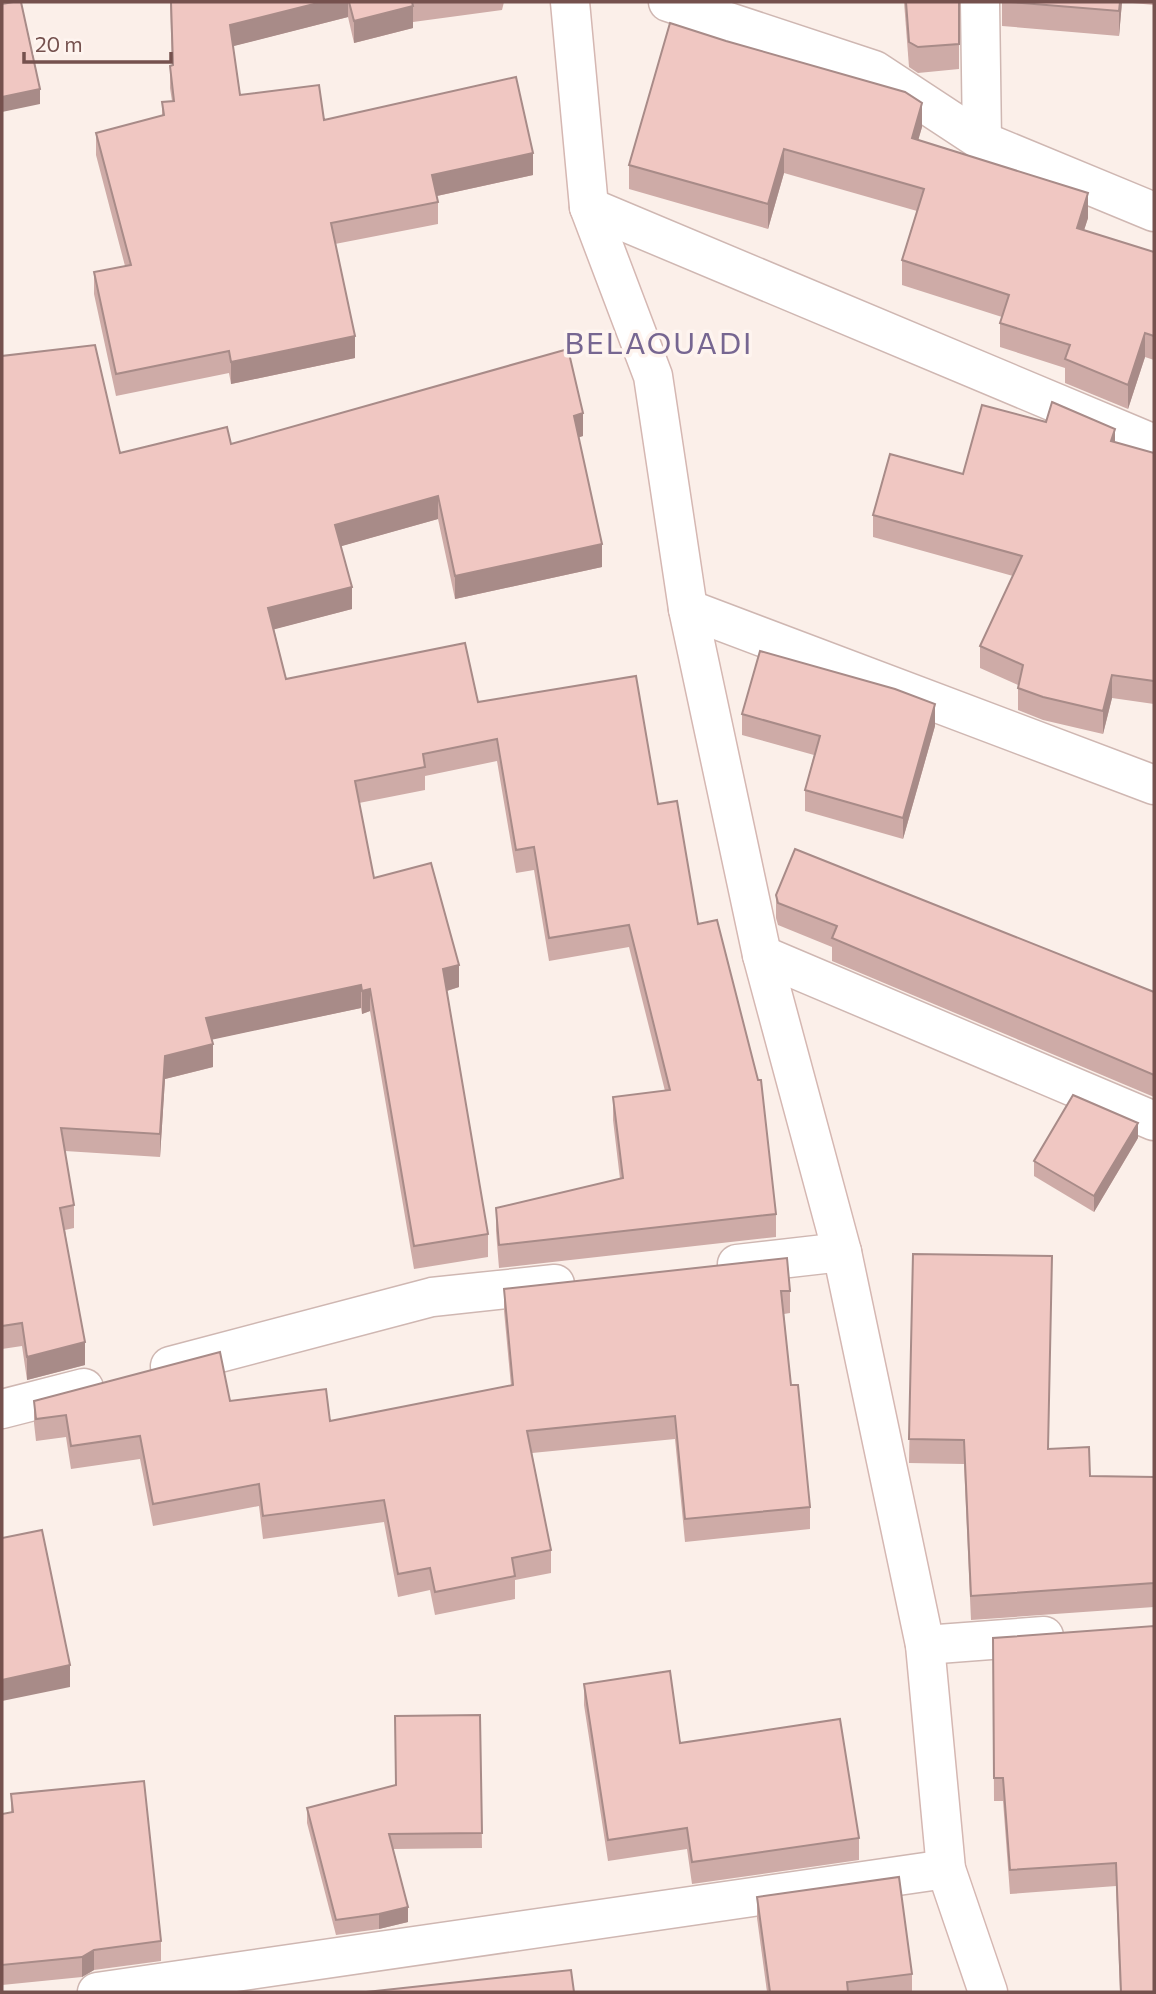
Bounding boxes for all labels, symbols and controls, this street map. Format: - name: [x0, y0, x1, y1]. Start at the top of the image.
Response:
- scale bar: [24, 21, 172, 65]
- text: 20 m: [35, 31, 83, 56]
- district label: BELAOUADI: [565, 323, 753, 360]

